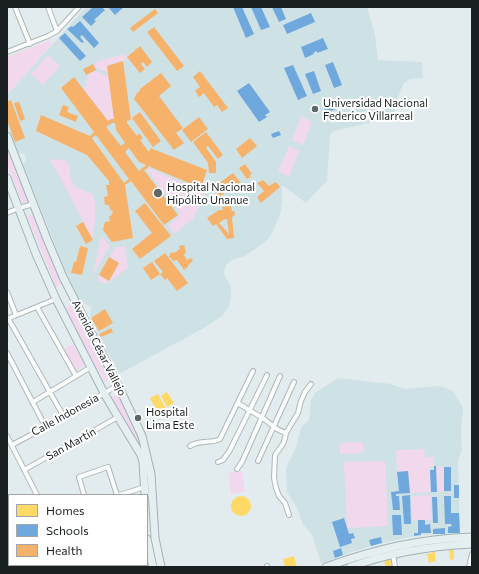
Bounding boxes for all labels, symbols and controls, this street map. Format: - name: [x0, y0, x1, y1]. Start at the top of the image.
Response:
- place label: Universidad Nacional Federico Villarreal: [323, 96, 428, 122]
- marker: Universidad Nacional Federico Villarreal: [310, 104, 320, 114]
- place label: Hospital Nacional Hipólito Unanue: [167, 180, 255, 206]
- marker: Hospital Nacional Hipólito Unanue: [152, 187, 164, 199]
- street label: Avenida César Vallejo: [69, 298, 129, 398]
- street label: Calle Indonesia: [29, 391, 101, 439]
- place label: Hospital Lima Este: [146, 405, 194, 431]
- marker: Hospital Lima Este: [133, 413, 143, 423]
- street label: San Martín: [44, 425, 98, 463]
- legend: [8, 494, 148, 566]
- text: Homes: [46, 503, 84, 517]
- text: Schools: [46, 523, 89, 537]
- text: Health: [46, 543, 82, 557]

